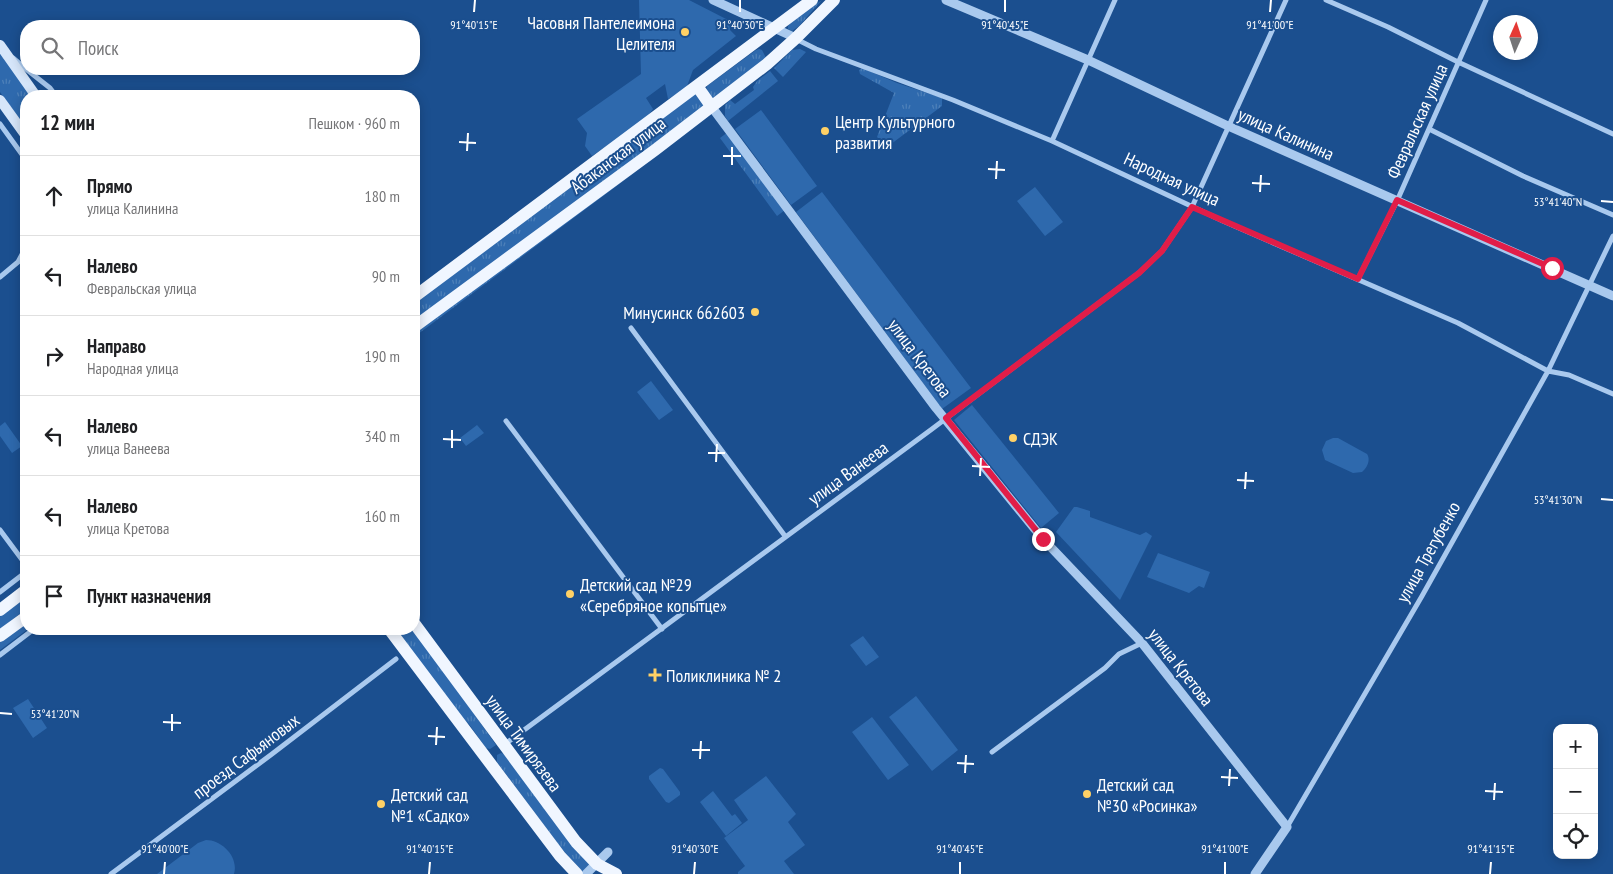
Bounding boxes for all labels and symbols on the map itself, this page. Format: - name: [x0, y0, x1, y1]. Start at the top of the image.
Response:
- place label: Часовня Пантелеимона Целителя: [527, 11, 675, 55]
- north arrow: [1493, 15, 1538, 60]
- text: 91°40'15"E: [450, 17, 498, 32]
- text: 91°40'30"E: [716, 17, 764, 32]
- text: 91°40'45"E: [981, 17, 1029, 32]
- text: 91°41'00"E: [1246, 17, 1294, 32]
- marker: Часовня Пантелеимона Целителя: [679, 26, 691, 38]
- street label: Февральская улица: [1381, 60, 1453, 182]
- street label: улица Калинина: [1234, 103, 1338, 165]
- place label: Центр Культурного развития: [835, 110, 955, 154]
- street label: Абаканская улица: [566, 112, 670, 198]
- marker: Центр Культурного развития: [819, 125, 831, 137]
- street label: Народная улица: [1120, 147, 1224, 211]
- text: 53°41'40"N: [1534, 194, 1582, 209]
- route start: [1541, 257, 1564, 280]
- place label: Минусинск 662603: [623, 301, 745, 324]
- marker: Минусинск 662603: [749, 306, 761, 318]
- street label: улица Кретова: [883, 314, 957, 402]
- place label: СДЭК: [1023, 427, 1058, 450]
- marker: СДЭК: [1007, 432, 1019, 444]
- street label: улица Ванеева: [803, 436, 893, 510]
- text: 53°41'30"N: [1534, 492, 1582, 507]
- street label: улица Трегубенко: [1391, 497, 1465, 606]
- route end: [1032, 528, 1055, 551]
- place label: Детский сад №29 «Серебряное копытце»: [580, 573, 727, 617]
- marker: Детский сад №29 «Серебряное копытце»: [564, 588, 576, 600]
- street label: улица Кретова: [1143, 623, 1219, 711]
- place label: Поликлиника № 2: [666, 664, 781, 687]
- marker: Поликлиника № 2: [648, 668, 662, 682]
- street label: улица Тимирязева: [481, 690, 567, 796]
- text: 53°41'20"N: [31, 706, 79, 721]
- street label: проезд Сафьяновых: [188, 708, 304, 804]
- place label: Детский сад №30 «Росинка»: [1097, 773, 1197, 817]
- place label: Детский сад №1 «Cадко»: [391, 783, 470, 827]
- marker: Детский сад №30 «Росинка»: [1081, 788, 1093, 800]
- marker: Детский сад №1 «Cадко»: [375, 798, 387, 810]
- text: 91°40'00"E: [141, 841, 189, 856]
- text: 91°40'15"E: [406, 841, 454, 856]
- text: 91°40'30"E: [671, 841, 719, 856]
- text: 91°40'45"E: [936, 841, 984, 856]
- text: 91°41'00"E: [1201, 841, 1249, 856]
- text: 91°41'15"E: [1467, 841, 1515, 856]

